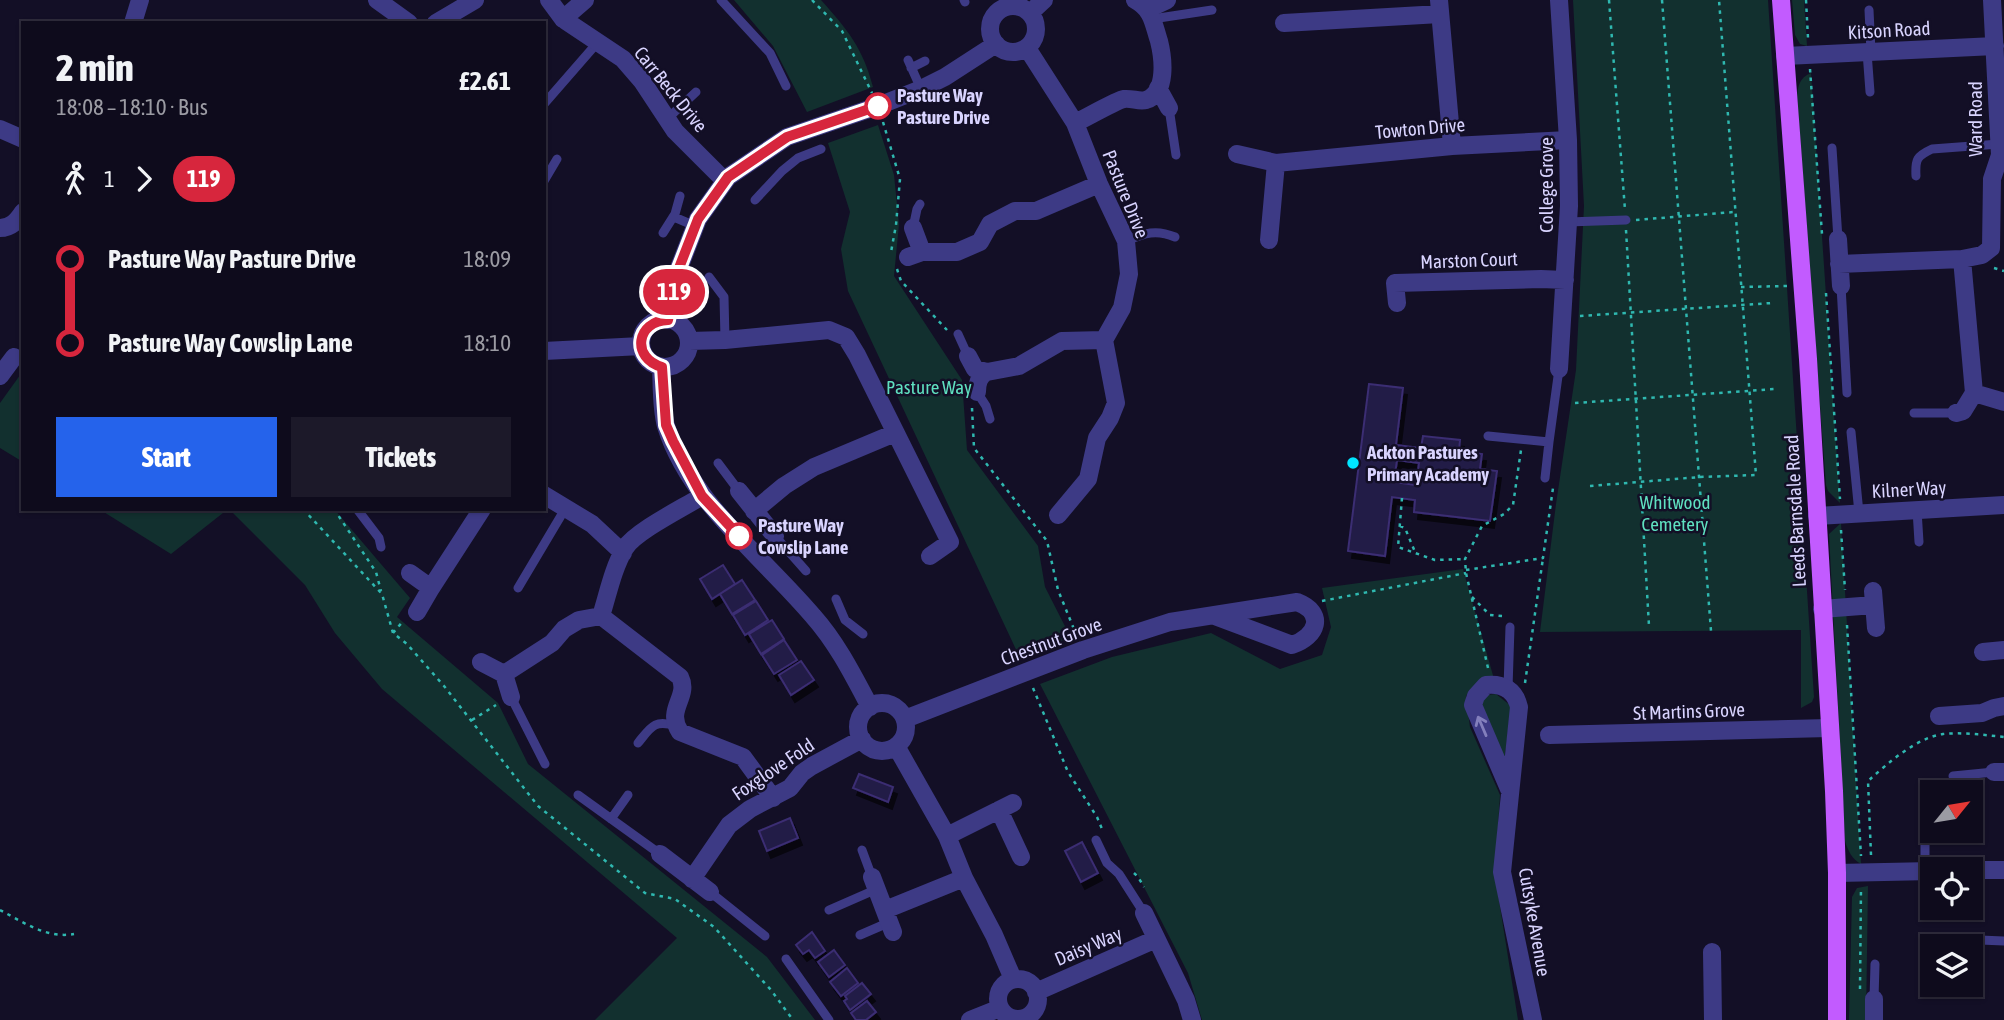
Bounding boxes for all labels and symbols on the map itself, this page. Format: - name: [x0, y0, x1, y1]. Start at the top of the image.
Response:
- street label: Kitson Road: [1847, 17, 1931, 43]
- street label: Carr Beck Drive: [630, 42, 712, 136]
- street label: Ward Road: [1964, 81, 1986, 157]
- place label: Pasture Way Pasture Drive: [897, 84, 990, 128]
- marker: Pasture Way Pasture Drive: [865, 93, 891, 119]
- street label: Towton Drive: [1374, 113, 1466, 143]
- street label: College Grove: [1535, 137, 1557, 233]
- street label: Pasture Drive: [1098, 147, 1154, 241]
- street label: Marston Court: [1420, 247, 1518, 273]
- line badge: 119: [634, 269, 714, 315]
- park label: Pasture Way: [886, 376, 972, 398]
- street label: Leeds Barnsdale Road: [1780, 434, 1810, 588]
- place label: Ackton Pastures Primary Academy: [1366, 441, 1489, 485]
- marker: Ackton Pastures Primary Academy: [1345, 455, 1361, 471]
- street label: Kilner Way: [1871, 476, 1947, 502]
- park label: Whitwood Cemetery: [1640, 491, 1710, 535]
- place label: Pasture Way Cowslip Lane: [758, 514, 849, 558]
- marker: Pasture Way Cowslip Lane: [726, 523, 752, 549]
- street label: Chestnut Grove: [998, 613, 1104, 669]
- street label: St Martins Grove: [1633, 698, 1745, 724]
- one-way arrow: [1475, 716, 1488, 737]
- street label: Foxglove Fold: [728, 733, 818, 805]
- north arrow: [1920, 780, 1983, 844]
- street label: Cutsyke Avenue: [1515, 866, 1555, 978]
- street label: Daisy Way: [1051, 922, 1125, 970]

